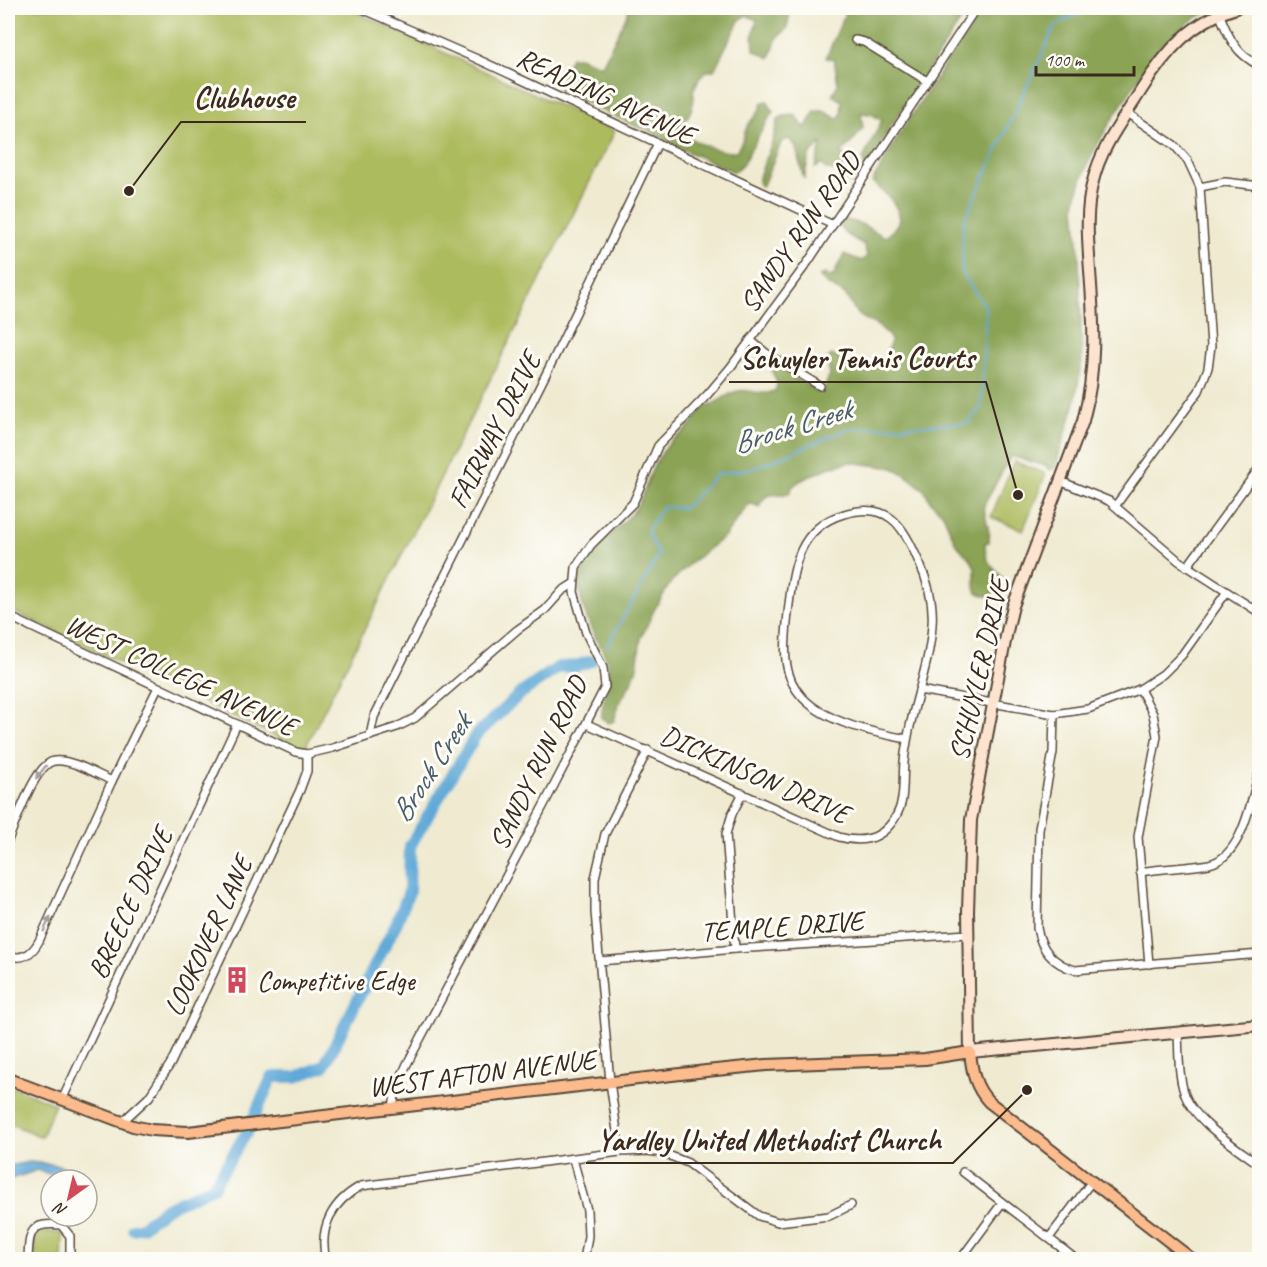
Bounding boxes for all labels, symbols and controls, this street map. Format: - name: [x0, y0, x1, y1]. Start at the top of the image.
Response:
- scale bar: [1036, 39, 1134, 77]
- street label: READING AVENUE: [511, 40, 703, 154]
- text: 100 m: [1045, 49, 1086, 71]
- callout: Clubhouse: [181, 74, 306, 122]
- text: Clubhouse: [194, 79, 297, 117]
- street label: SANDY RUN ROAD: [732, 143, 869, 319]
- callout: Schuyler Tennis Courts: [729, 334, 986, 382]
- text: Schuyler Tennis Courts: [740, 339, 978, 377]
- street label: FAIRWAY DRIVE: [440, 343, 550, 514]
- water label: Brock Creek: [728, 389, 860, 462]
- street label: SCHUYLER DRIVE: [941, 571, 1018, 764]
- street label: WEST COLLEGE AVENUE: [60, 606, 305, 745]
- street label: SANDY RUN ROAD: [481, 669, 596, 855]
- water label: Brock Creek: [382, 702, 483, 829]
- street label: DICKINSON DRIVE: [655, 717, 858, 833]
- one-way arrow: [35, 764, 47, 780]
- street label: BREECE DRIVE: [80, 819, 182, 984]
- street label: LOOKOVER LANE: [156, 847, 262, 1021]
- street label: TEMPLE DRIVE: [700, 903, 868, 949]
- one-way arrow: [42, 914, 52, 932]
- place label: Competitive Edge: [257, 963, 417, 998]
- building icon: Competitive Edge: [222, 965, 252, 995]
- street label: WEST AFTON AVENUE: [367, 1041, 601, 1104]
- callout: Yardley United Methodist Church: [586, 1115, 953, 1163]
- text: Yardley United Methodist Church: [597, 1121, 943, 1159]
- north arrow: [39, 1168, 99, 1228]
- text: N: [49, 1197, 71, 1221]

